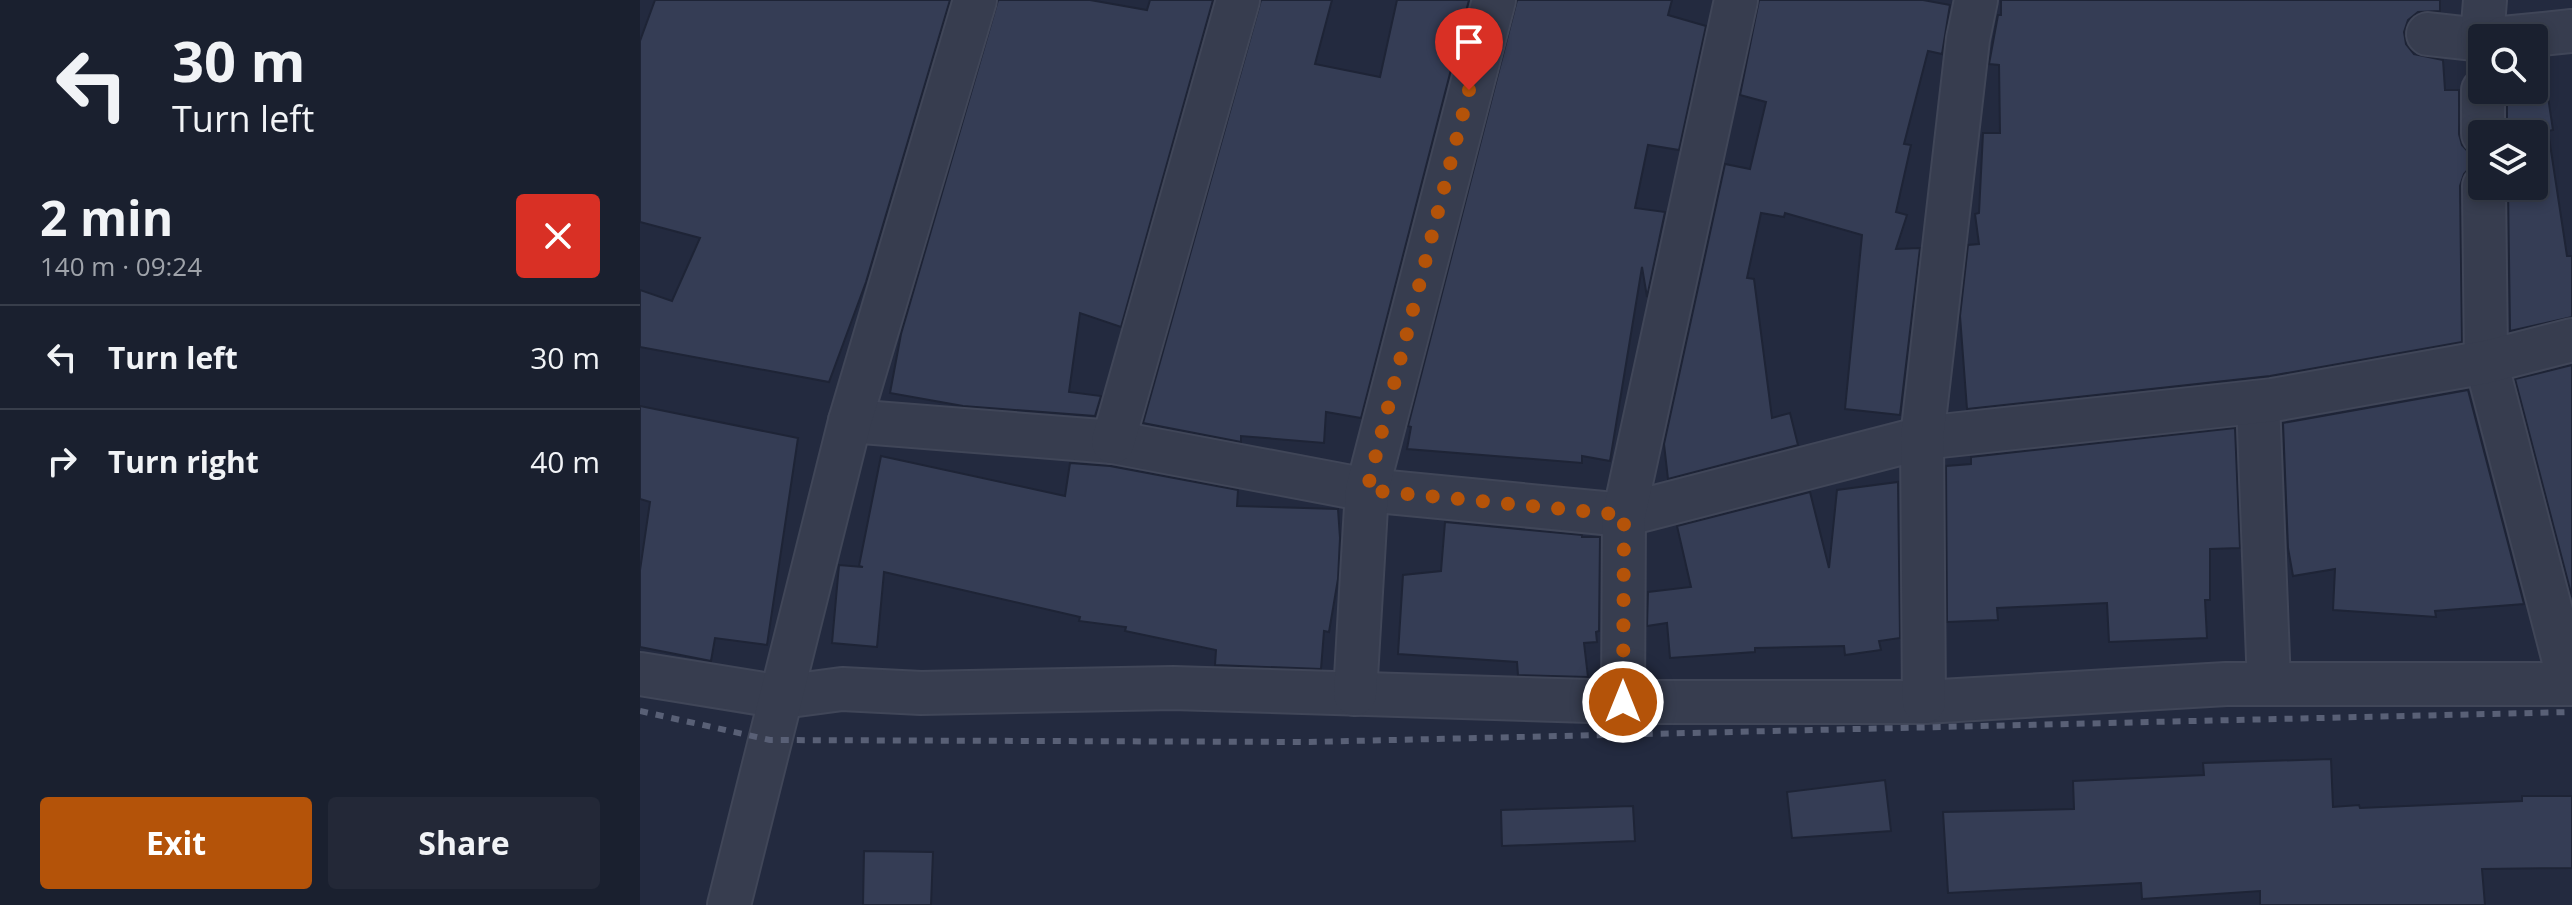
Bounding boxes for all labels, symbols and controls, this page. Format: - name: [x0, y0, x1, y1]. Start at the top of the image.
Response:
- pin: [1435, 8, 1503, 90]
- icon: arrive: [1447, 20, 1491, 64]
- text: 30 m: [172, 22, 306, 98]
- map controls: [2468, 24, 2548, 200]
- button: search: [2468, 24, 2548, 104]
- icon: left: [40, 32, 144, 136]
- text: Turn left: [172, 94, 314, 143]
- button: layers: [2468, 120, 2548, 200]
- text: 2 min: [40, 185, 173, 250]
- button: close: [516, 194, 600, 278]
- text: 140 m · 09:24: [40, 248, 202, 284]
- icon: left: [40, 335, 84, 379]
- text: Turn left: [108, 337, 238, 378]
- text: 30 m: [530, 337, 600, 378]
- icon: right: [40, 439, 84, 483]
- text: Turn right: [108, 441, 259, 482]
- text: 40 m: [530, 441, 600, 482]
- position arrow: [1581, 660, 1665, 744]
- button: Exit: [40, 797, 312, 889]
- button: Share: [328, 797, 600, 889]

